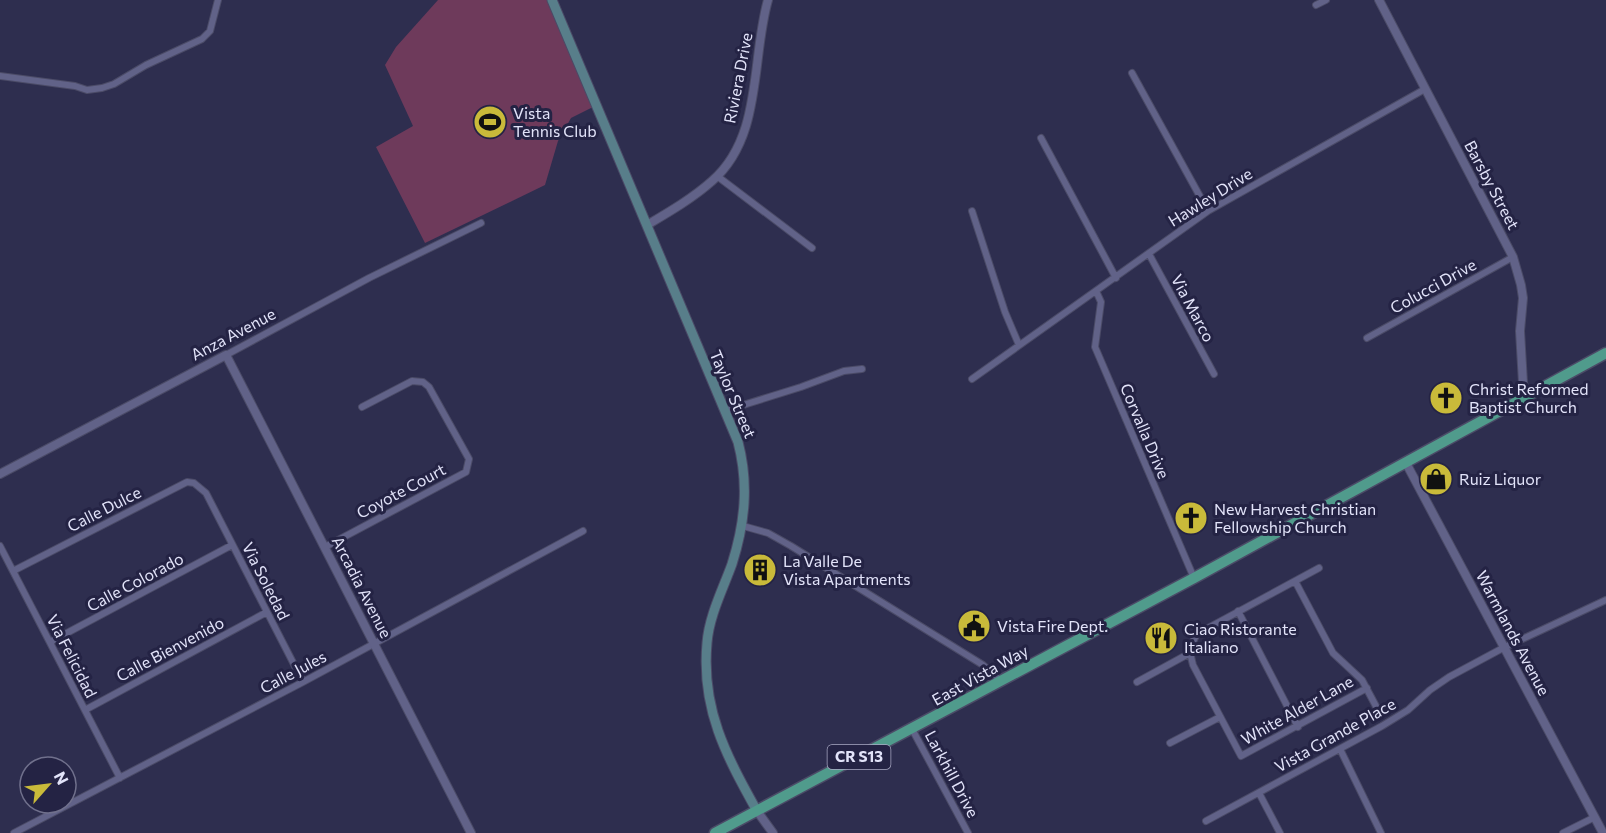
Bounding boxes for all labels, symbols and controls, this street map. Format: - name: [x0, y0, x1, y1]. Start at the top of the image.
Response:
- street label: Riviera Drive: [719, 31, 756, 125]
- place label: Vista Tennis Club: [513, 103, 597, 140]
- sports icon: Vista Tennis Club: [472, 104, 508, 140]
- street label: Barsby Street: [1461, 137, 1524, 233]
- street label: Hawley Drive: [1164, 163, 1255, 230]
- street label: Colucci Drive: [1387, 254, 1479, 317]
- street label: Via Marco: [1168, 271, 1219, 345]
- street label: Anza Avenue: [187, 303, 278, 364]
- street label: Taylor Street: [706, 347, 761, 441]
- place label: Christ Reformed Baptist Church: [1469, 379, 1589, 416]
- street label: Corvalla Drive: [1117, 380, 1174, 481]
- church icon: Christ Reformed Baptist Church: [1428, 380, 1464, 416]
- street label: Coyote Court: [353, 459, 449, 522]
- shop icon: Ruiz Liquor: [1418, 461, 1454, 497]
- place label: Ruiz Liquor: [1459, 469, 1542, 488]
- street label: Calle Dulce: [64, 482, 144, 535]
- place label: New Harvest Christian Fellowship Church: [1214, 499, 1376, 536]
- church icon: New Harvest Christian Fellowship Church: [1173, 500, 1209, 536]
- street label: Arcadia Avenue: [329, 533, 396, 641]
- street label: Via Soledad: [239, 539, 294, 623]
- street label: Calle Colorado: [83, 548, 186, 615]
- place label: La Valle De Vista Apartments: [783, 551, 911, 588]
- building icon: La Valle De Vista Apartments: [742, 552, 778, 588]
- street label: Warmlands Avenue: [1472, 567, 1554, 698]
- public building icon: Vista Fire Dept.: [956, 608, 992, 644]
- street label: Via Felicidad: [43, 611, 102, 701]
- street label: Calle Bienvenido: [113, 612, 227, 685]
- place label: Vista Fire Dept.: [997, 616, 1108, 635]
- place label: Ciao Ristorante Italiano: [1184, 619, 1297, 656]
- restaurant icon: Ciao Ristorante Italiano: [1143, 620, 1179, 656]
- street label: East Vista Way: [928, 640, 1031, 709]
- street label: Calle Jules: [256, 646, 329, 697]
- street label: White Alder Lane: [1238, 671, 1356, 748]
- street label: Vista Grande Place: [1271, 693, 1399, 776]
- street label: Larkhill Drive: [922, 727, 983, 820]
- road number: CR S13: [828, 745, 890, 769]
- north arrow: [18, 755, 78, 815]
- text: N: [50, 768, 73, 787]

